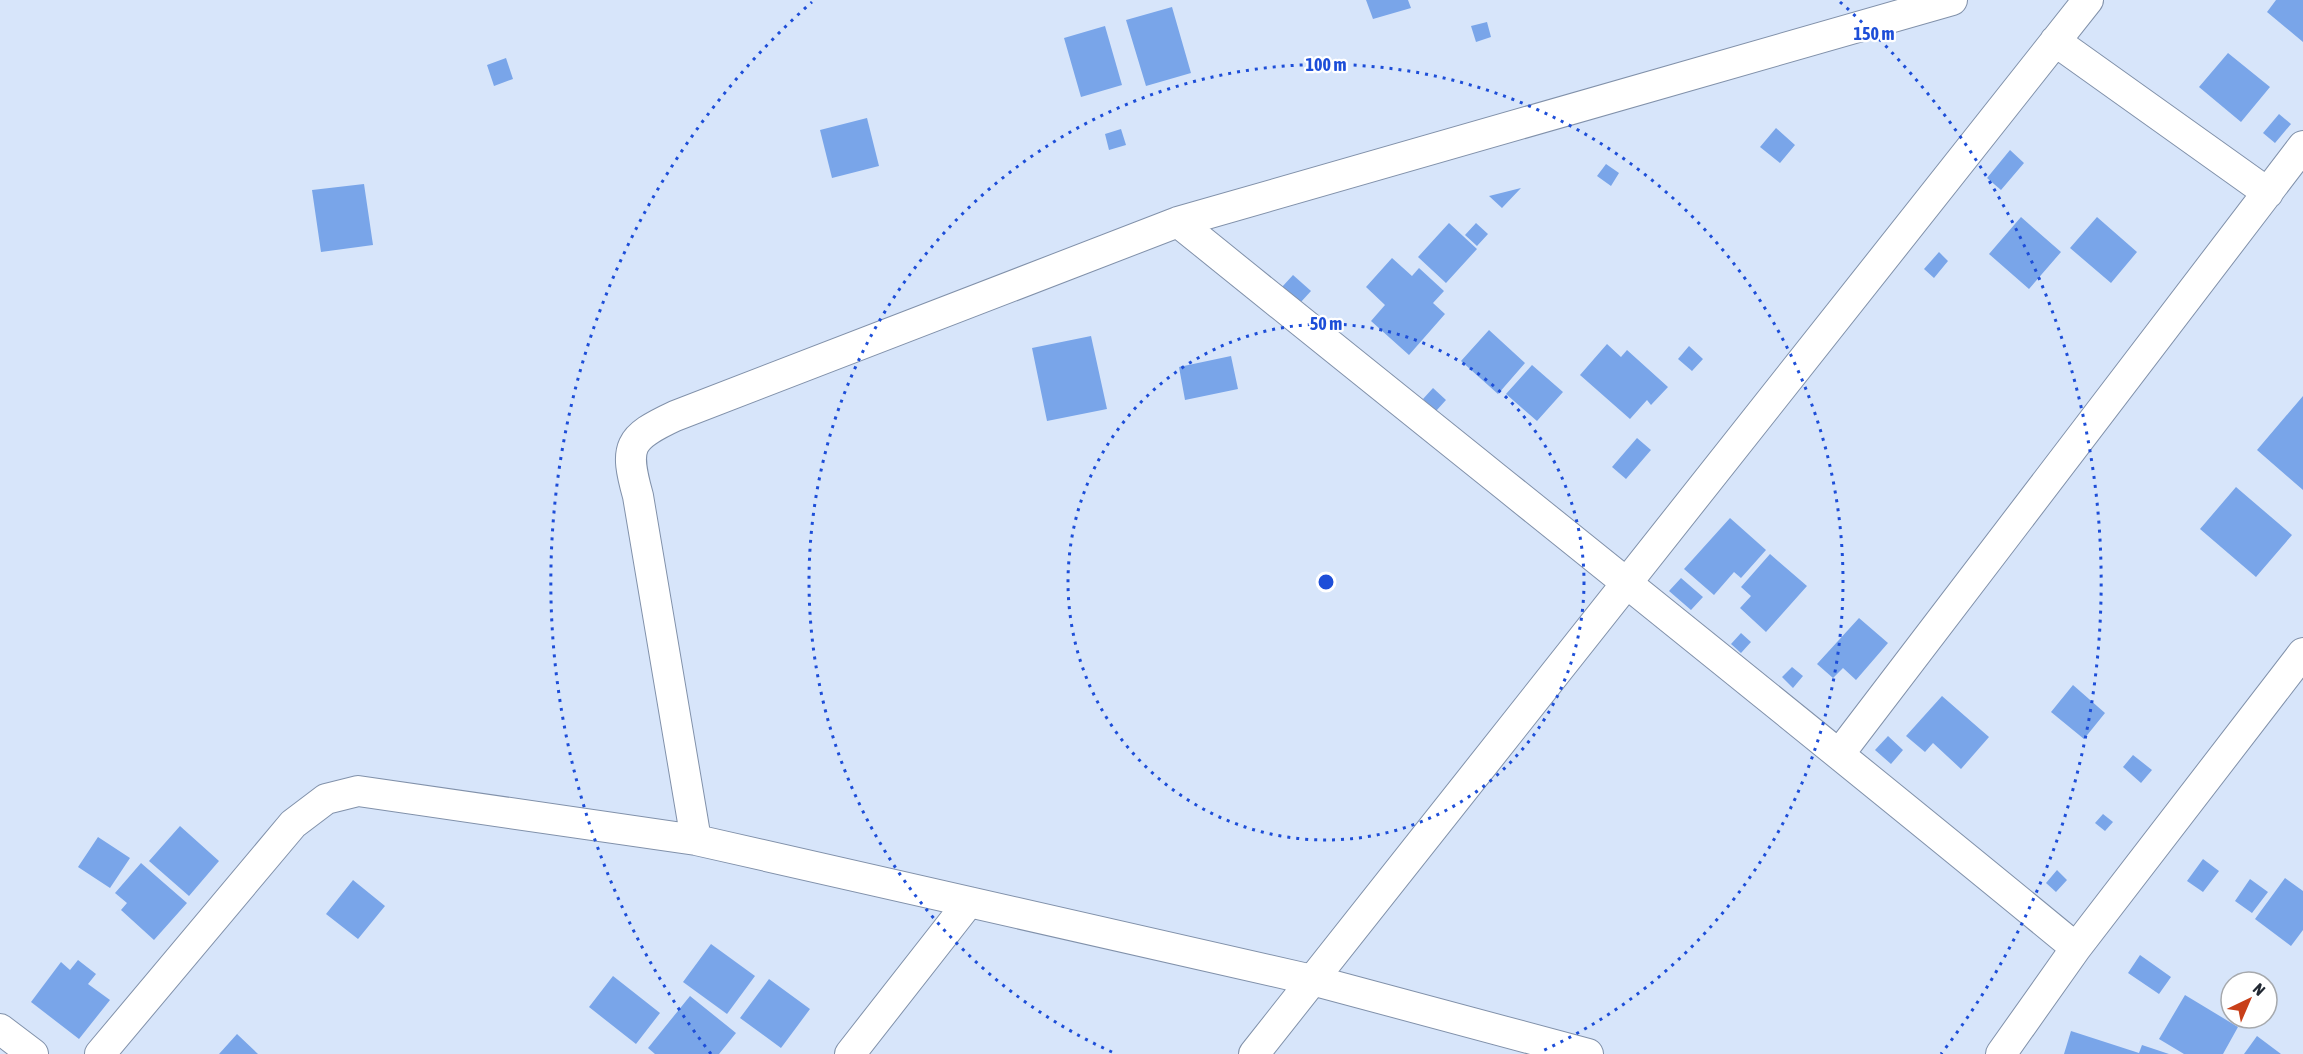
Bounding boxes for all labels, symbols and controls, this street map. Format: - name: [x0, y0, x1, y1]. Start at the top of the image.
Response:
- text: 150 m: [1854, 23, 1894, 44]
- text: 100 m: [1306, 54, 1346, 75]
- text: 50 m: [1310, 313, 1342, 334]
- centre of rings: [1316, 572, 1336, 592]
- north arrow: [2219, 970, 2279, 1030]
- text: N: [2250, 979, 2269, 999]

